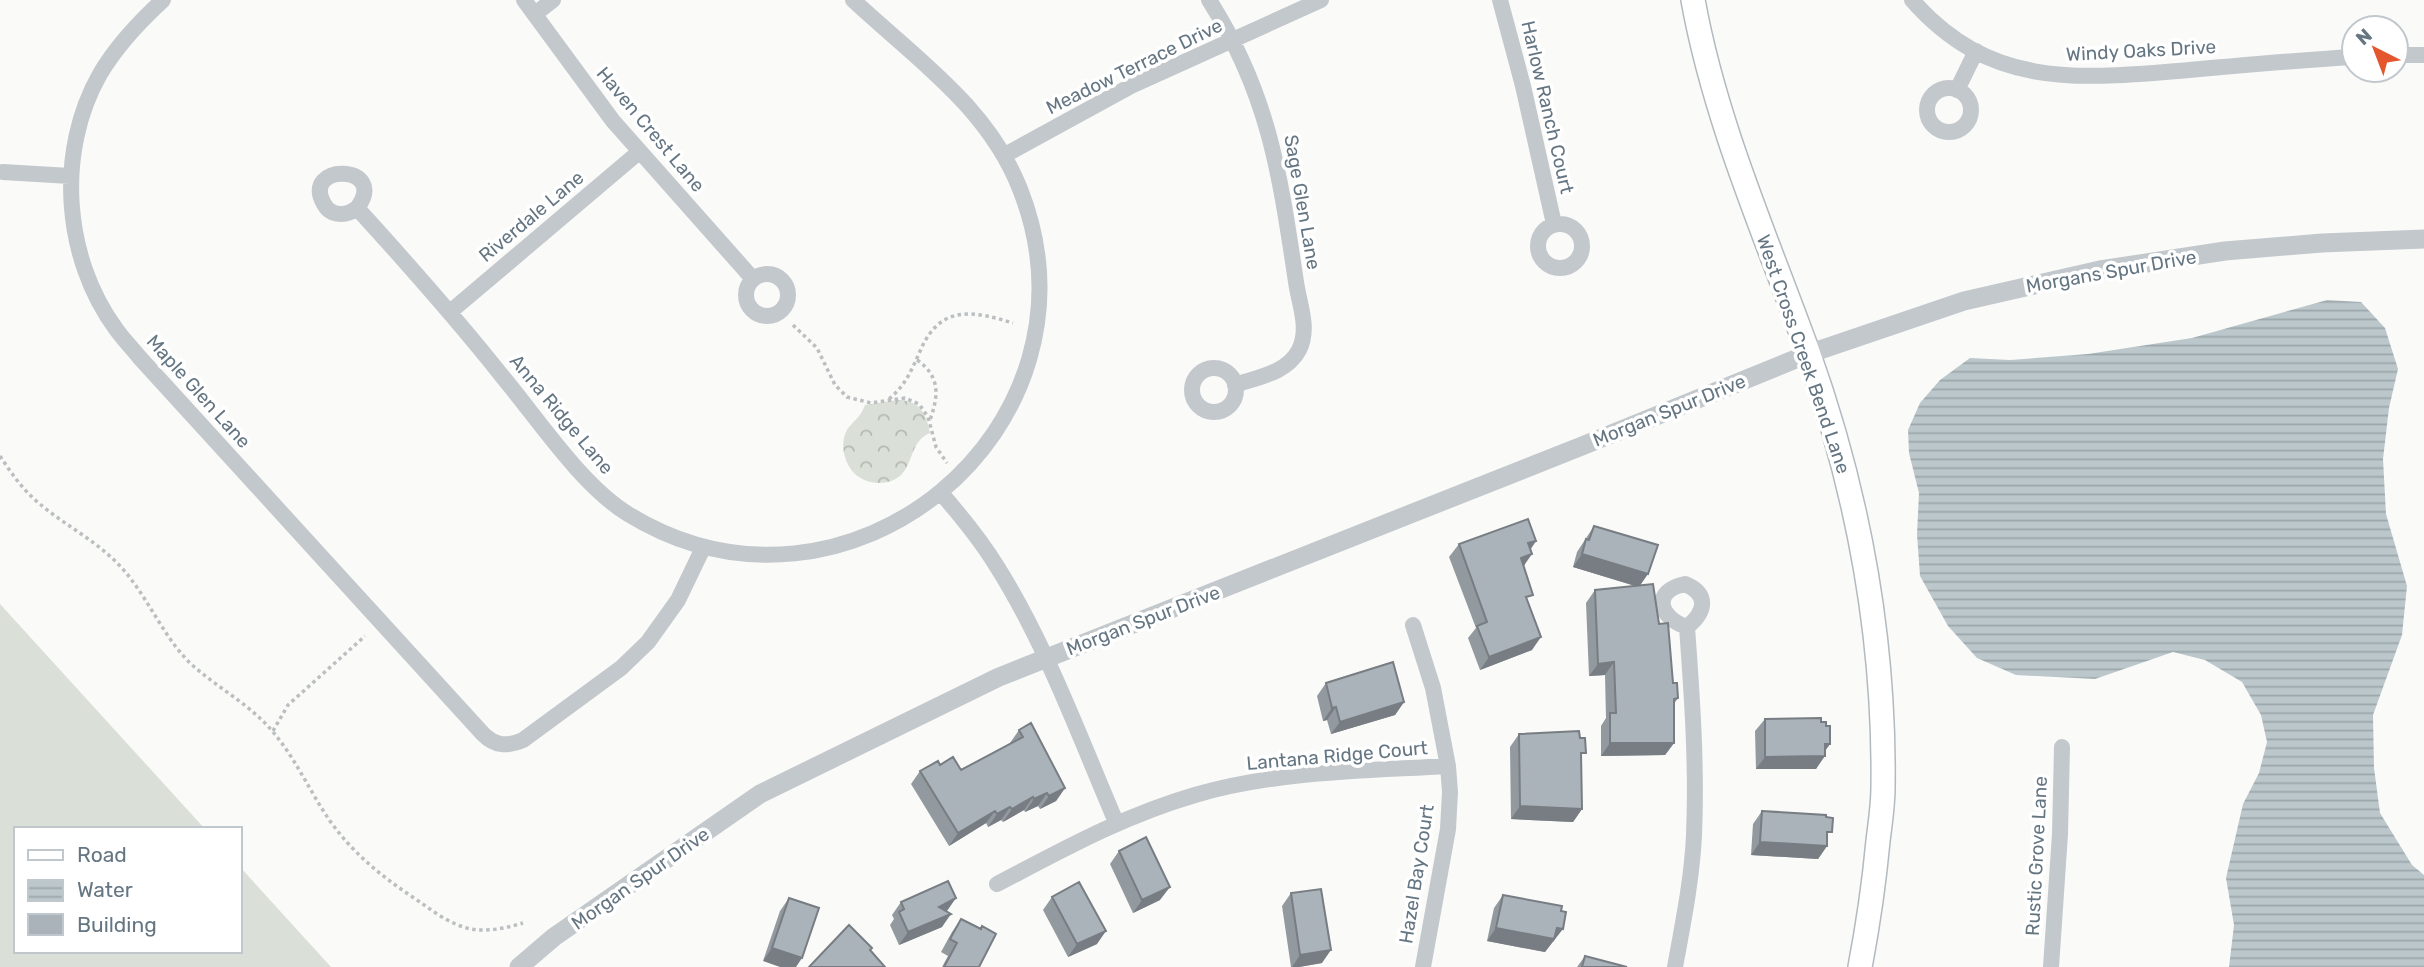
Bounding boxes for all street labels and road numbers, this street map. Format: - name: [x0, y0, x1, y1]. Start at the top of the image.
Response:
- street label: Meadow Terrace Drive: [1042, 14, 1226, 119]
- street label: Harlow Ranch Court: [1516, 18, 1579, 196]
- street label: Windy Oaks Drive: [2065, 35, 2217, 66]
- street label: Haven Crest Lane: [592, 62, 710, 197]
- street label: Sage Glen Lane: [1279, 133, 1326, 271]
- street label: Riverdale Lane: [474, 166, 588, 267]
- street label: West Cross Creek Bend Lane: [1752, 232, 1855, 477]
- street label: Morgans Spur Drive: [2024, 245, 2198, 298]
- street label: Maple Glen Lane: [142, 330, 256, 453]
- street label: Anna Ridge Lane: [505, 350, 618, 479]
- street label: Morgan Spur Drive: [1589, 369, 1749, 452]
- street label: Morgan Spur Drive: [1063, 581, 1223, 660]
- street label: Lantana Ridge Court: [1245, 736, 1429, 775]
- street label: Rustic Grove Lane: [2021, 775, 2052, 937]
- street label: Hazel Bay Court: [1394, 802, 1439, 945]
- street label: Morgan Spur Drive: [567, 822, 714, 935]

